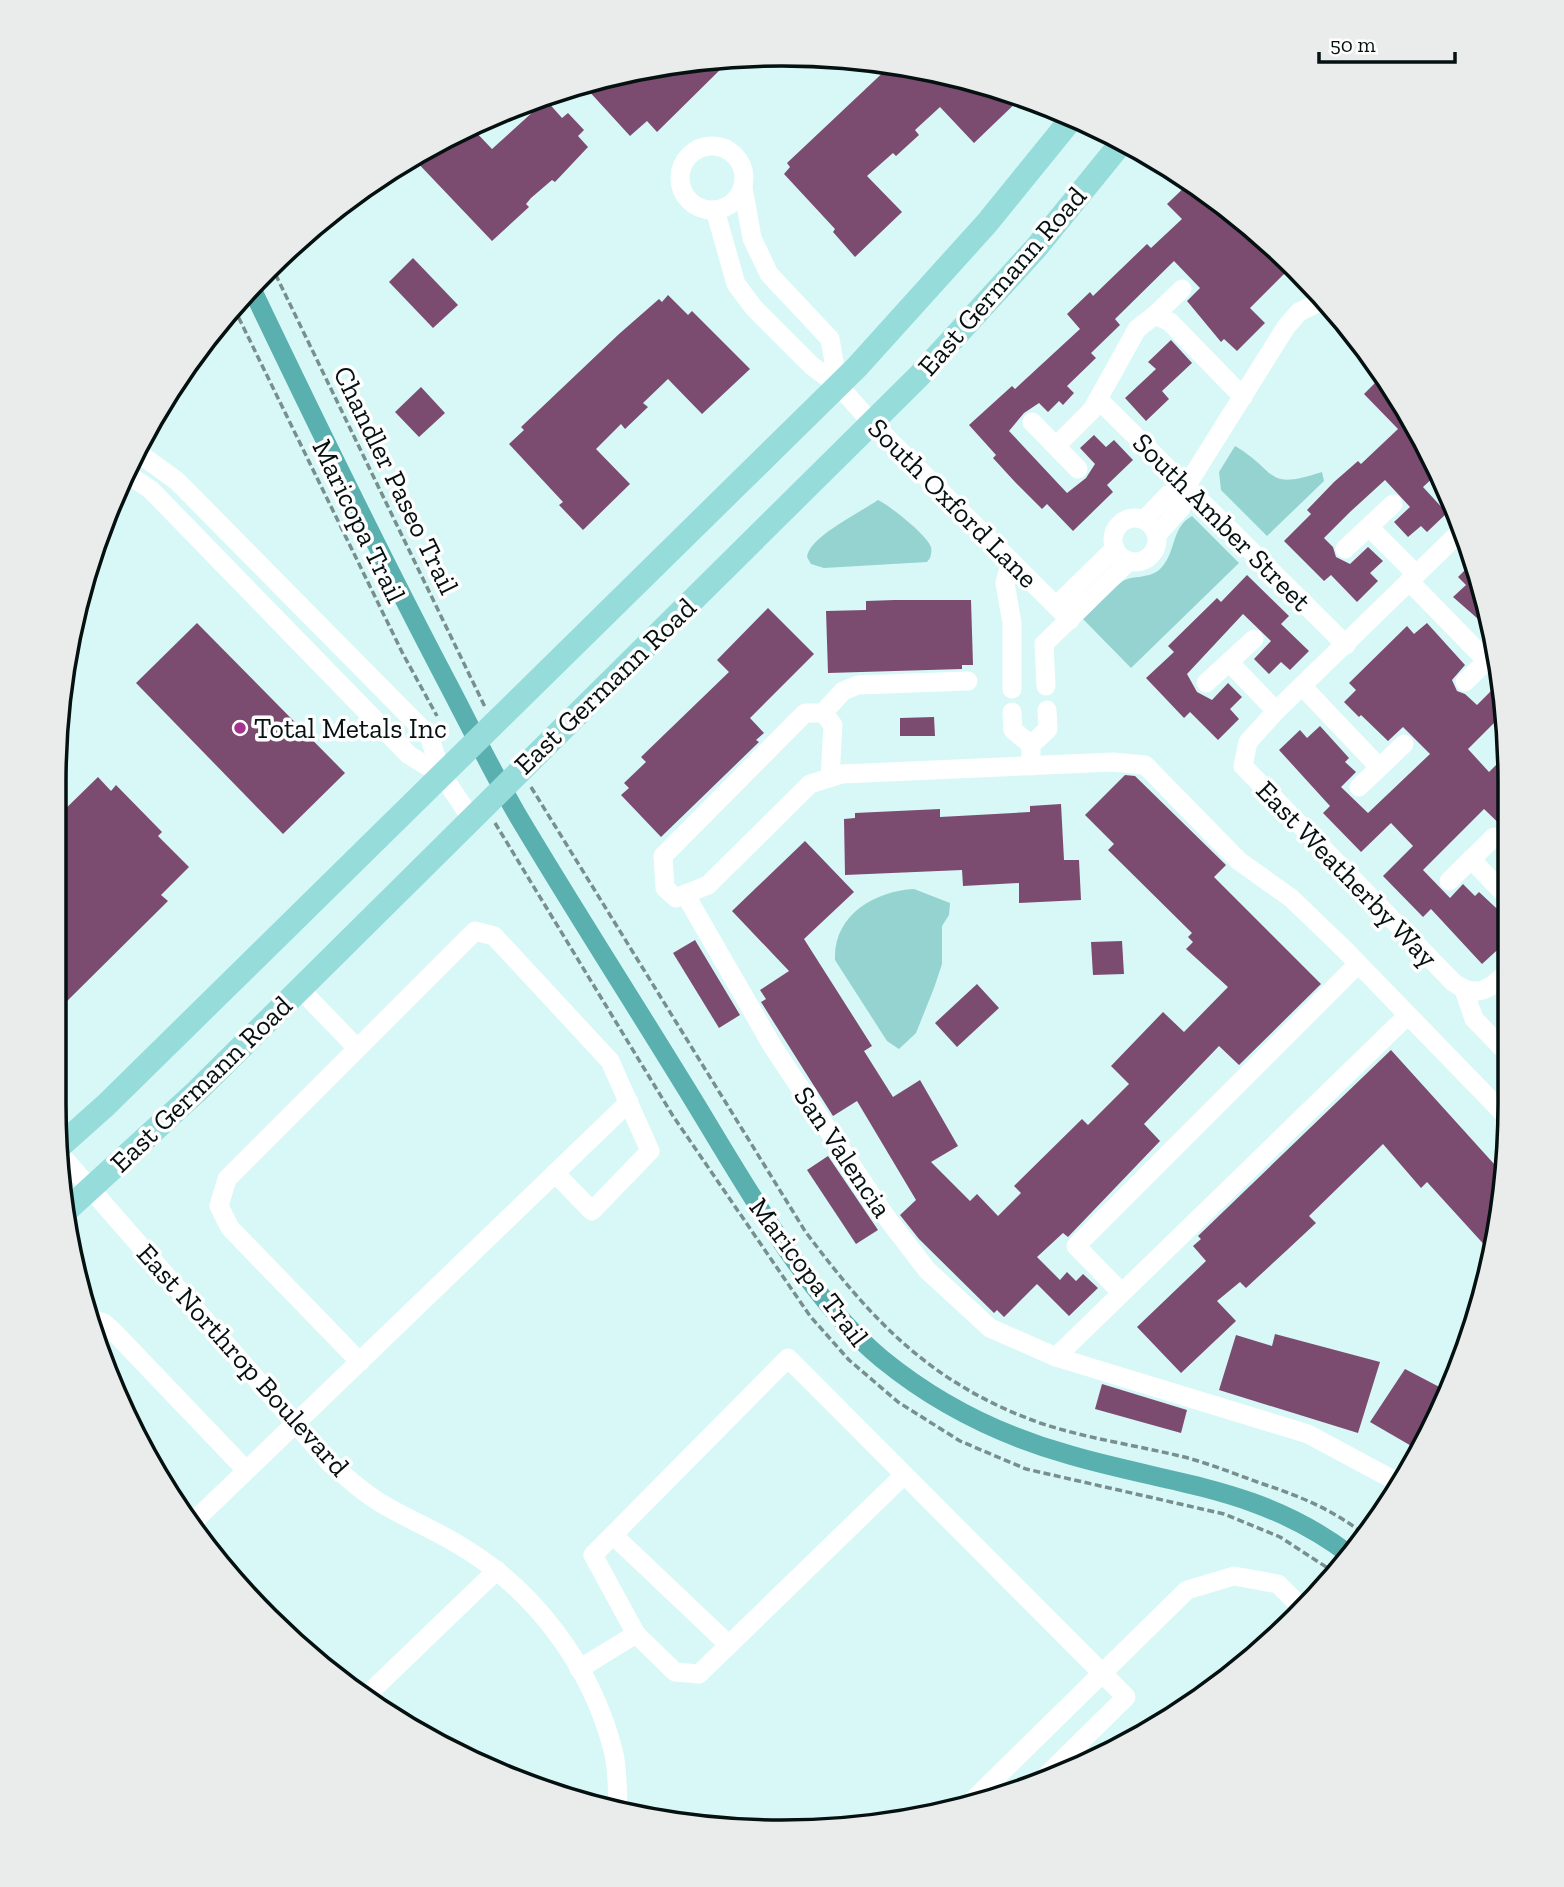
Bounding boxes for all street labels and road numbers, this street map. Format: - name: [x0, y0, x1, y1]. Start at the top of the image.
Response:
- street label: East Germann Road: [911, 180, 1093, 382]
- street label: Chandler Paseo Trail: [326, 361, 466, 599]
- street label: South Oxford Lane: [861, 411, 1045, 595]
- street label: South Amber Street: [1126, 426, 1318, 618]
- street label: Maricopa Trail: [305, 434, 413, 608]
- street label: East Germann Road: [507, 591, 703, 781]
- street label: East Weatherby Way: [1250, 774, 1445, 975]
- street label: East Germann Road: [103, 989, 299, 1179]
- street label: San Valencia: [787, 1080, 899, 1224]
- street label: Maricopa Trail: [743, 1191, 875, 1353]
- street label: East Northrop Boulevard: [130, 1237, 356, 1483]

